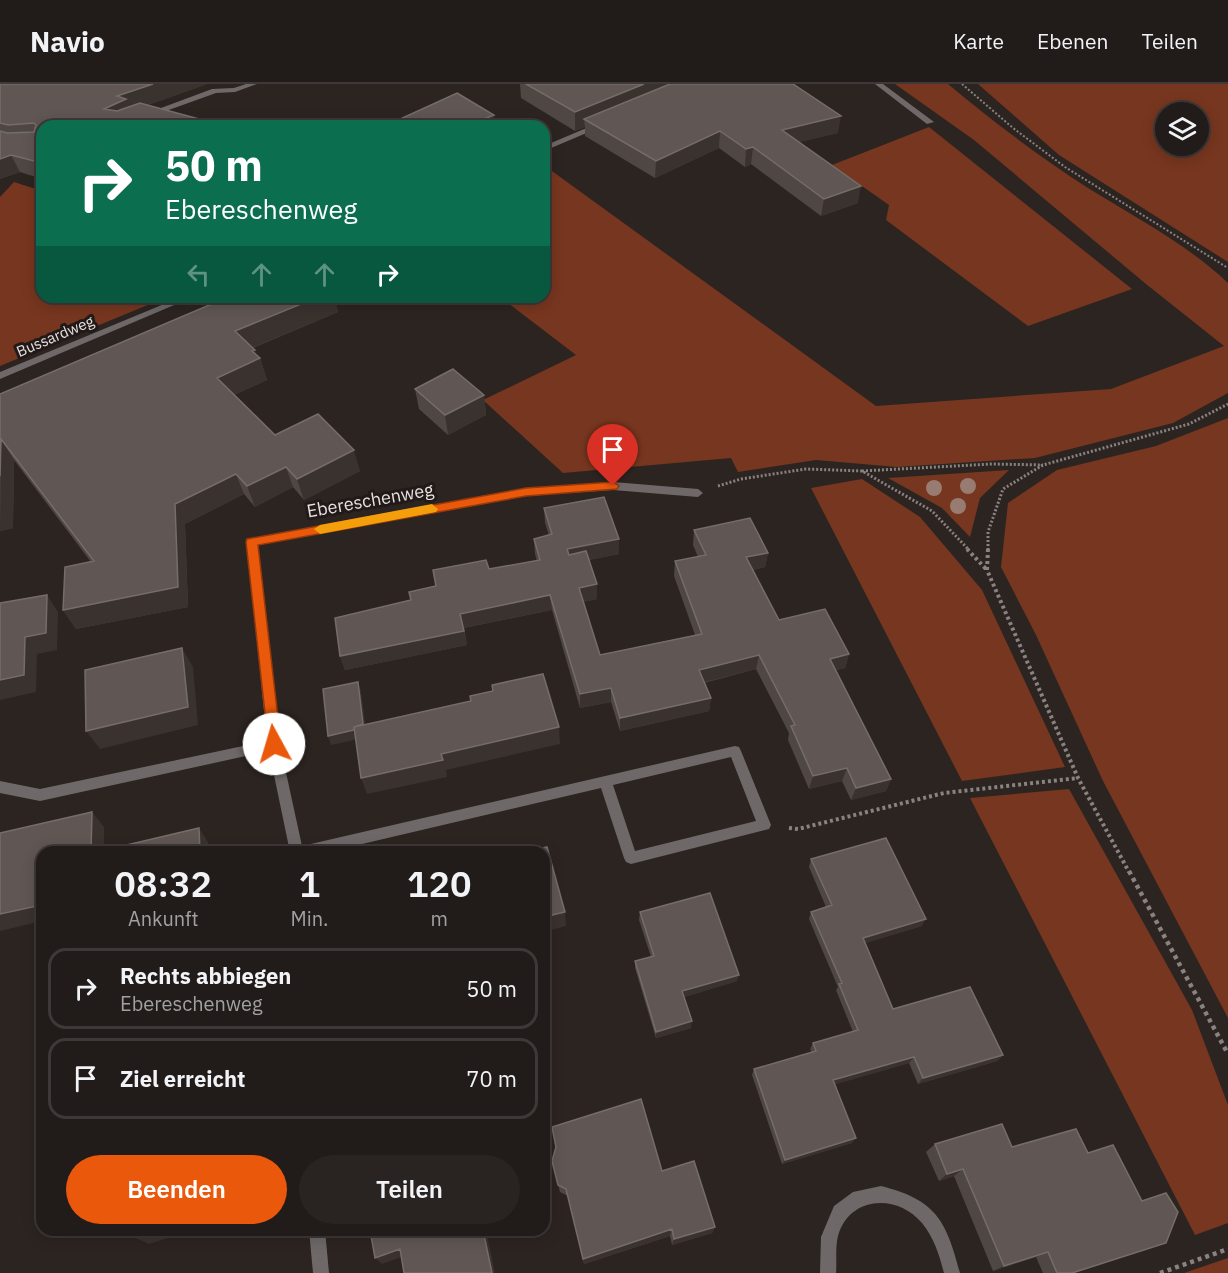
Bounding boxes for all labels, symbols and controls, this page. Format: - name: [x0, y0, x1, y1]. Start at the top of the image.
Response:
- text: Navio: [30, 23, 105, 60]
- text: Karte: [953, 27, 1004, 55]
- text: Ebenen: [1037, 27, 1108, 55]
- text: Teilen: [1141, 27, 1198, 55]
- map controls: [1155, 102, 1209, 156]
- button: layers: [1155, 102, 1209, 156]
- text: 50 m: [165, 138, 263, 193]
- icon: right: [66, 144, 144, 222]
- text: Ebereschenweg: [165, 191, 358, 226]
- icon: left: [182, 258, 215, 291]
- icon: ahead: [245, 258, 278, 291]
- icon: ahead: [308, 258, 341, 291]
- icon: right: [371, 258, 404, 291]
- street label: Bussardweg: [13, 311, 97, 361]
- pin: [587, 424, 638, 486]
- icon: arrive: [596, 433, 629, 466]
- street label: Ebereschenweg: [305, 477, 436, 522]
- position arrow: [242, 712, 306, 776]
- text: 08:32: [114, 860, 212, 907]
- text: 1: [299, 860, 320, 907]
- text: 120: [407, 860, 472, 907]
- text: Ankunft: [128, 905, 199, 932]
- text: Min.: [291, 905, 329, 932]
- text: m: [431, 905, 448, 932]
- text: Rechts abbiegen: [120, 961, 291, 990]
- icon: right: [69, 972, 102, 1005]
- text: 50 m: [466, 974, 517, 1003]
- text: Ebereschenweg: [120, 990, 263, 1017]
- icon: arrive: [69, 1062, 102, 1095]
- text: Ziel erreicht: [120, 1064, 245, 1093]
- text: 70 m: [466, 1064, 517, 1093]
- button: Beenden: [66, 1155, 287, 1224]
- button: Teilen: [299, 1155, 520, 1224]

